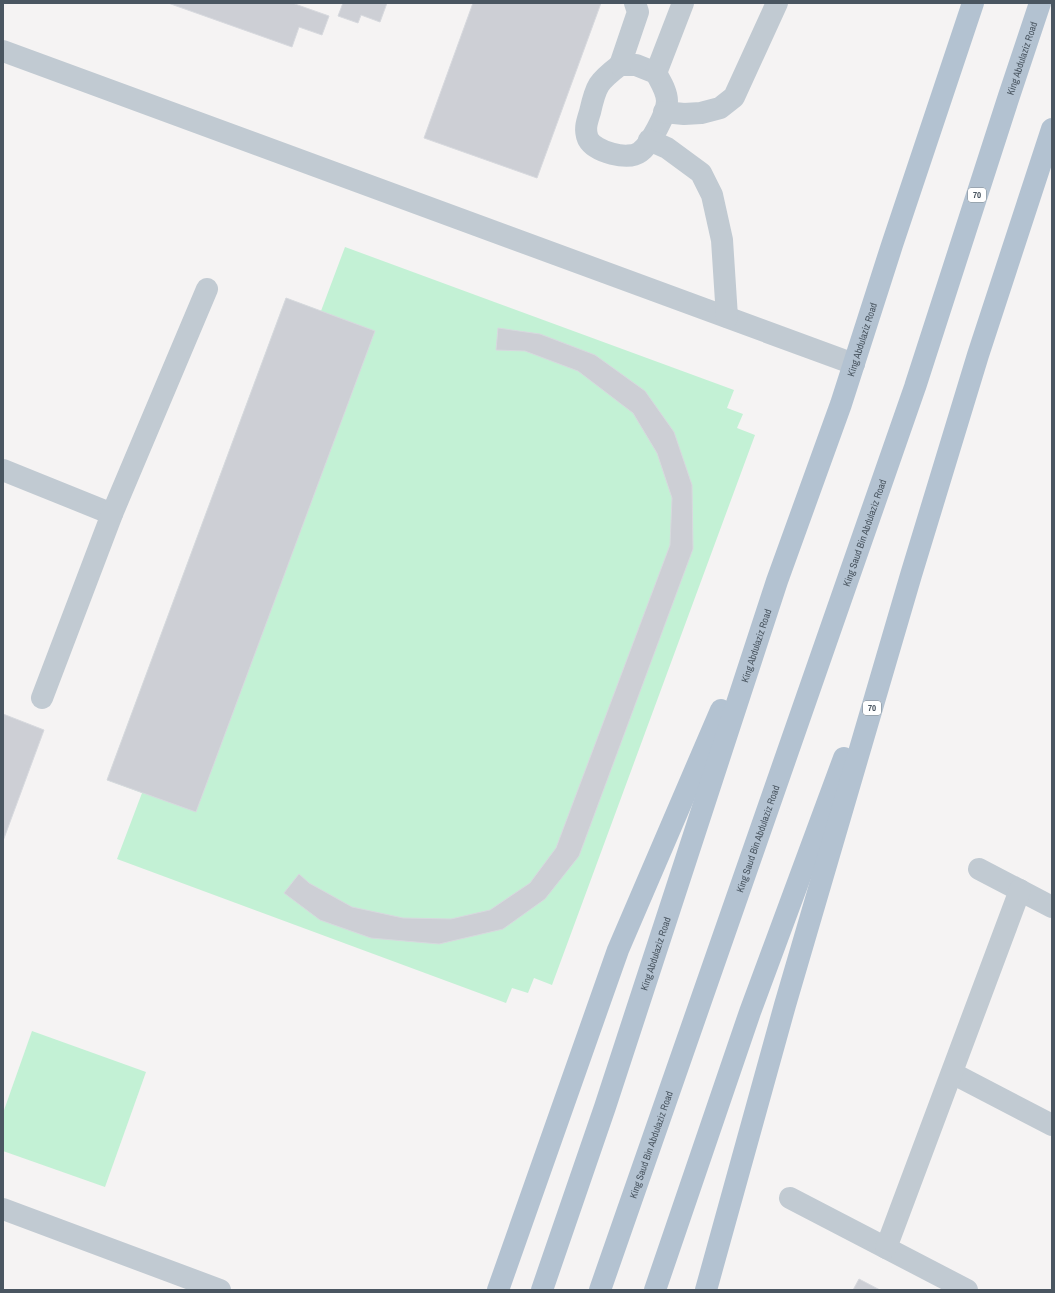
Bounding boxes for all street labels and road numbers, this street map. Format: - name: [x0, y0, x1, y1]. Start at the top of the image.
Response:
- street label: King Abdulaziz Road: [1003, 20, 1040, 97]
- road number: 70: [968, 188, 986, 202]
- street label: King Abdulaziz Road: [844, 301, 880, 378]
- street label: King Saud Bin Abdulaziz Road: [839, 477, 889, 588]
- street label: King Abdulaziz Road: [738, 607, 774, 684]
- road number: 70: [863, 701, 881, 715]
- street label: King Saud Bin Abdulaziz Road: [733, 783, 782, 894]
- street label: King Abdulaziz Road: [637, 915, 673, 992]
- street label: King Saud Bin Abdulaziz Road: [626, 1089, 675, 1200]

